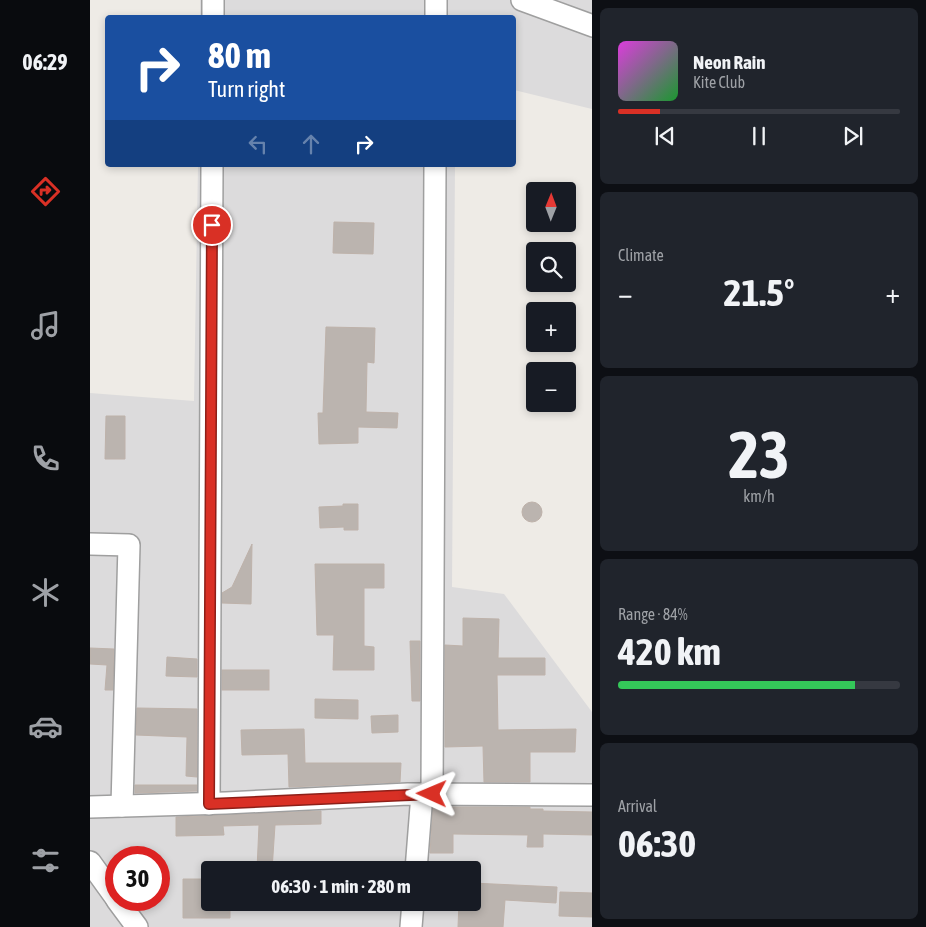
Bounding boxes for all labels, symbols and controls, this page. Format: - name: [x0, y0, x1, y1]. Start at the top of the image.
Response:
- icon: right: [125, 35, 190, 100]
- text: 80 m: [208, 35, 271, 75]
- text: 06:29: [22, 49, 68, 75]
- text: Neon Rain: [693, 51, 765, 73]
- text: Kite Club: [693, 73, 745, 91]
- text: Turn right: [208, 76, 285, 102]
- icon: previous: [651, 122, 679, 150]
- icon: pause: [745, 122, 773, 150]
- icon: next: [839, 122, 867, 150]
- icon: left: [244, 130, 272, 158]
- icon: ahead: [297, 130, 325, 158]
- icon: right: [350, 130, 378, 158]
- icon: directions: [28, 174, 63, 209]
- north arrow: [526, 182, 576, 232]
- map controls: [526, 182, 576, 412]
- pin: [191, 204, 233, 246]
- icon: arrive: [198, 211, 226, 239]
- button: search: [526, 242, 576, 292]
- text: Climate: [618, 246, 664, 264]
- text: 21.5°: [724, 271, 794, 314]
- text: −: [618, 277, 633, 309]
- text: +: [885, 277, 900, 309]
- button: +: [526, 302, 576, 352]
- icon: music: [28, 308, 63, 343]
- button: −: [526, 362, 576, 412]
- text: 23: [728, 417, 790, 492]
- icon: phone: [28, 441, 63, 476]
- text: km/h: [743, 487, 775, 505]
- icon: climate: [28, 575, 63, 610]
- text: Range · 84%: [618, 605, 688, 623]
- text: 420 km: [618, 630, 721, 673]
- icon: car: [28, 709, 63, 744]
- position arrow: [405, 767, 457, 819]
- text: Arrival: [618, 797, 657, 815]
- text: 06:30: [618, 822, 696, 865]
- icon: filters: [28, 843, 63, 878]
- speed limit sign: 30: [105, 846, 170, 911]
- text: 06:30 · 1 min · 280 m: [271, 875, 411, 897]

